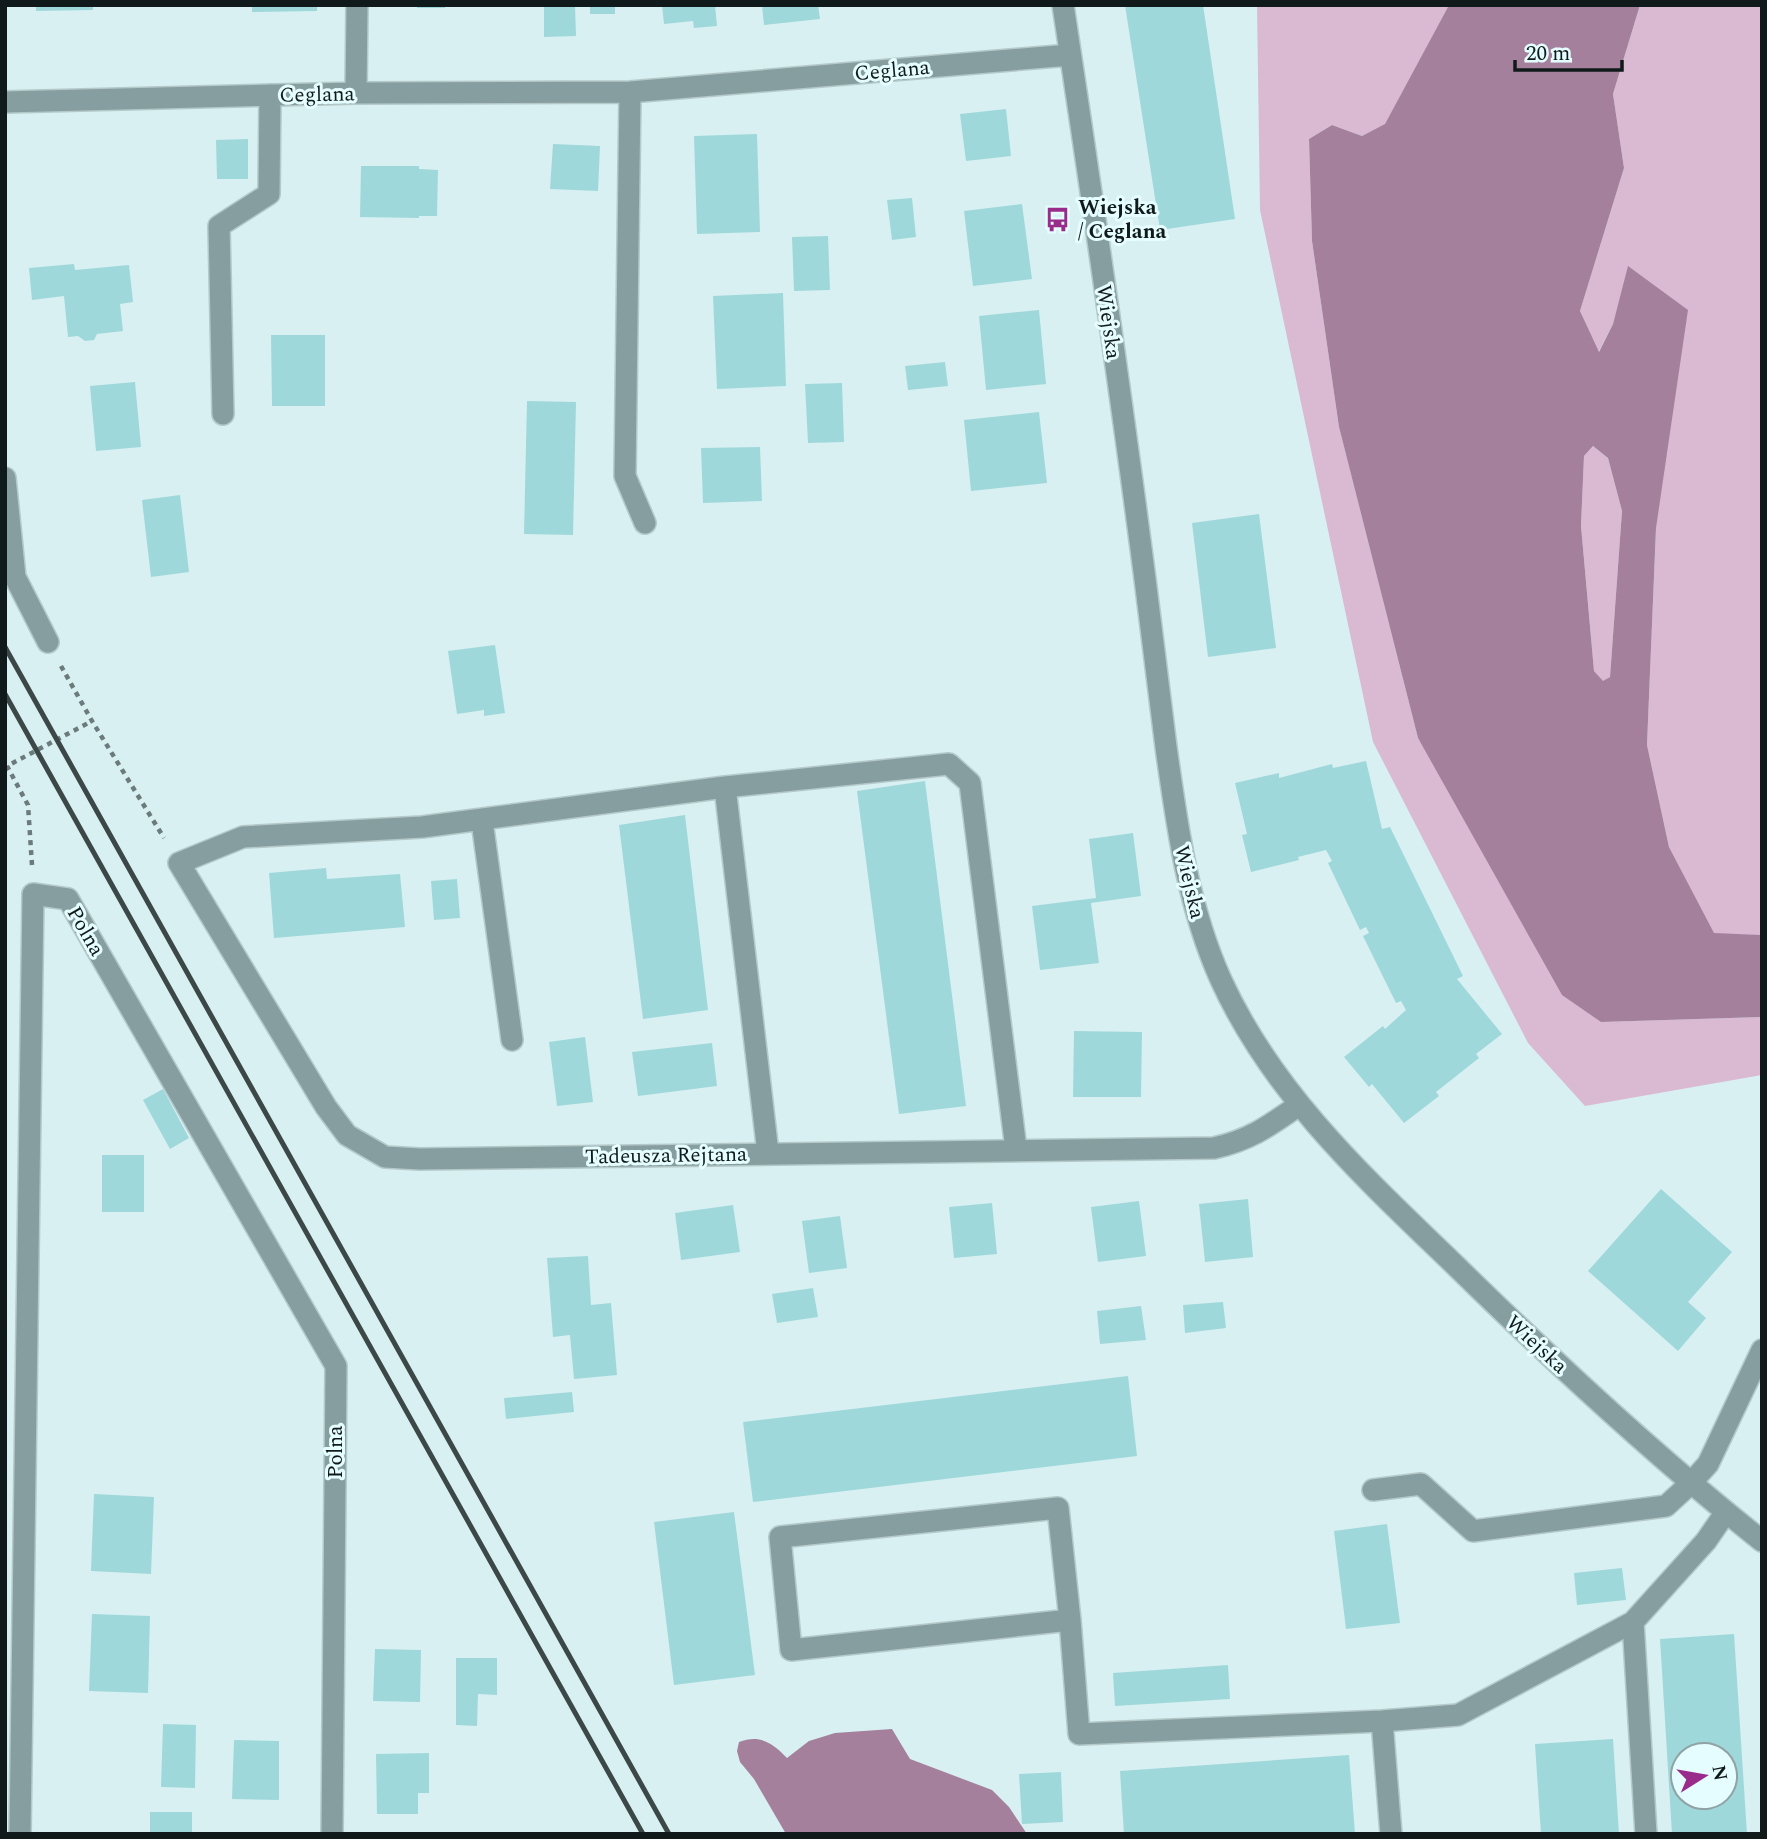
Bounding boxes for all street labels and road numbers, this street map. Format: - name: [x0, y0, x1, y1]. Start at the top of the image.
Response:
- street label: Ceglana: [853, 52, 932, 90]
- street label: Ceglana: [279, 78, 356, 112]
- street label: Wiejska: [1087, 283, 1129, 362]
- street label: Wiejska: [1165, 842, 1213, 923]
- street label: Polna: [58, 901, 113, 963]
- street label: Tadeusza Rejtana: [585, 1139, 748, 1173]
- street label: Wiejska: [1498, 1308, 1575, 1382]
- street label: Polna: [320, 1425, 352, 1478]

